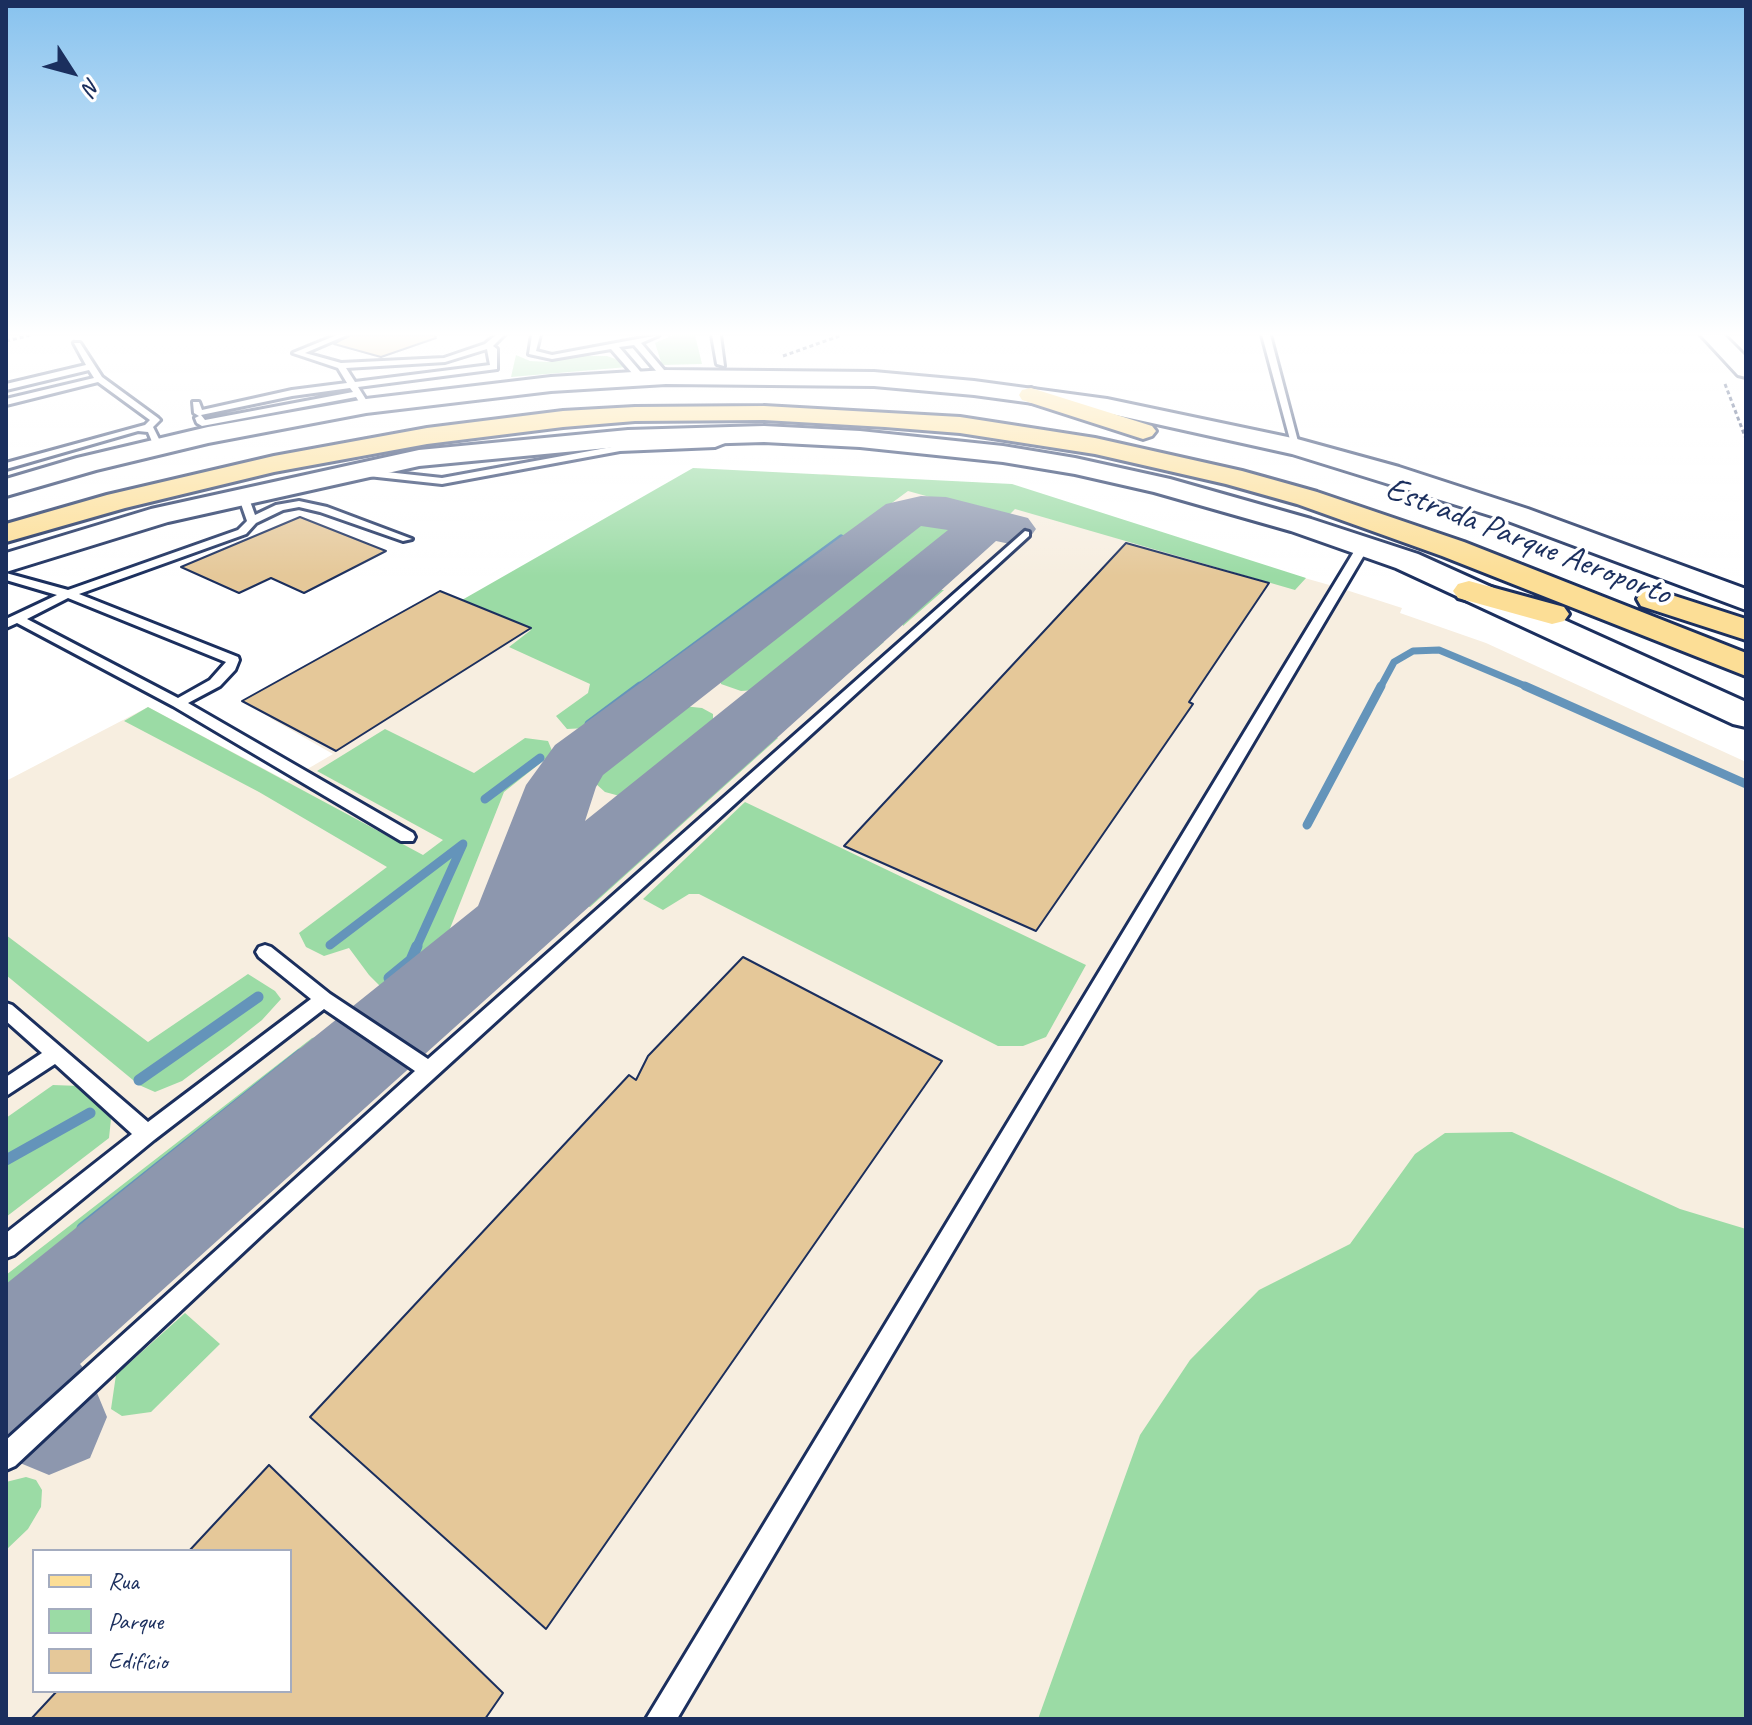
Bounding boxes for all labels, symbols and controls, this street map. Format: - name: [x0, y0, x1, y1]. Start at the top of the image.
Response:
- north arrow: [32, 32, 112, 112]
- text: N: [76, 72, 107, 100]
- street label: Estrada Parque Aeroporto: [1380, 469, 1676, 615]
- legend: [32, 1549, 292, 1693]
- text: Rua: [108, 1566, 139, 1596]
- text: Parque: [108, 1606, 163, 1636]
- text: Edifício: [108, 1646, 168, 1676]

